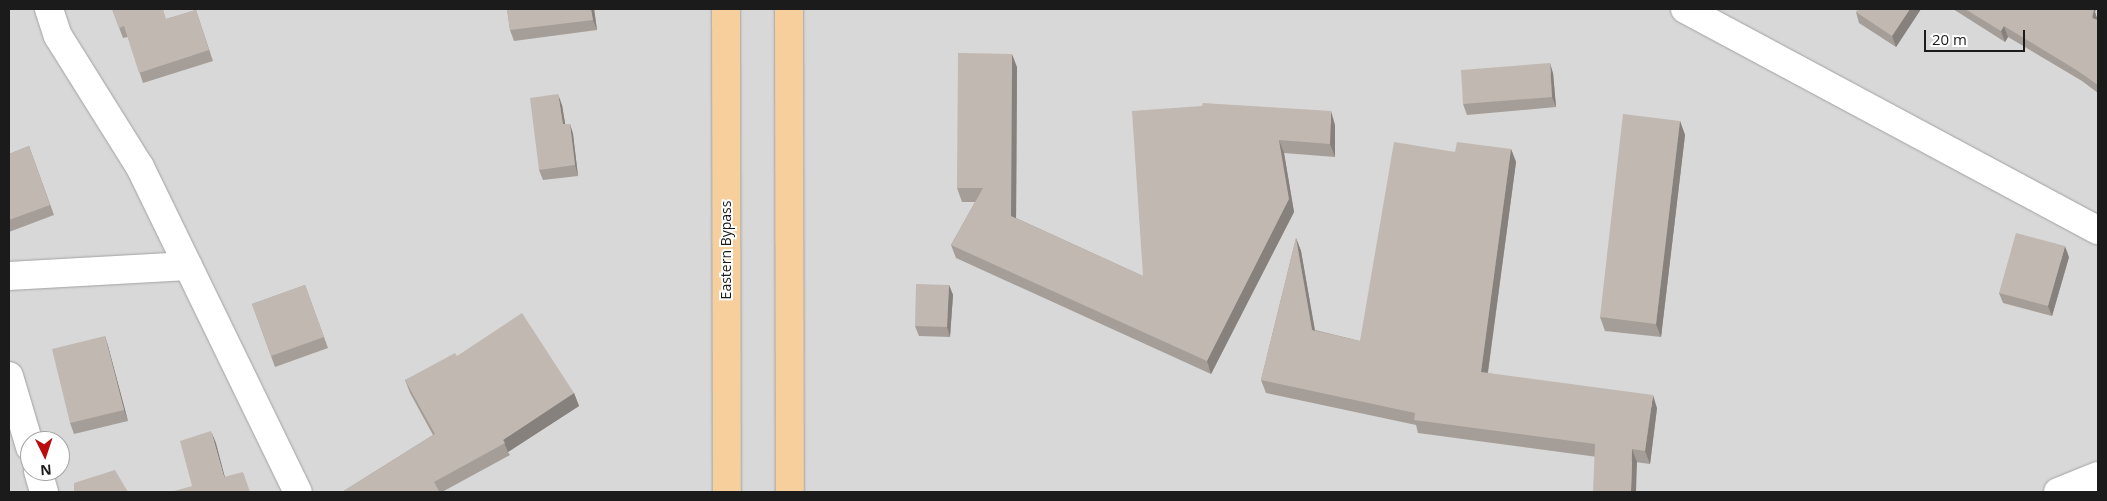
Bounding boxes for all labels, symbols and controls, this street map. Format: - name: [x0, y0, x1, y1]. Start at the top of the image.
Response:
- scale bar: [1927, 20, 2028, 52]
- text: 20 m: [1932, 29, 1967, 49]
- street label: Eastern Bypass: [718, 201, 734, 299]
- north arrow: [20, 431, 70, 481]
- text: N: [40, 461, 52, 480]

